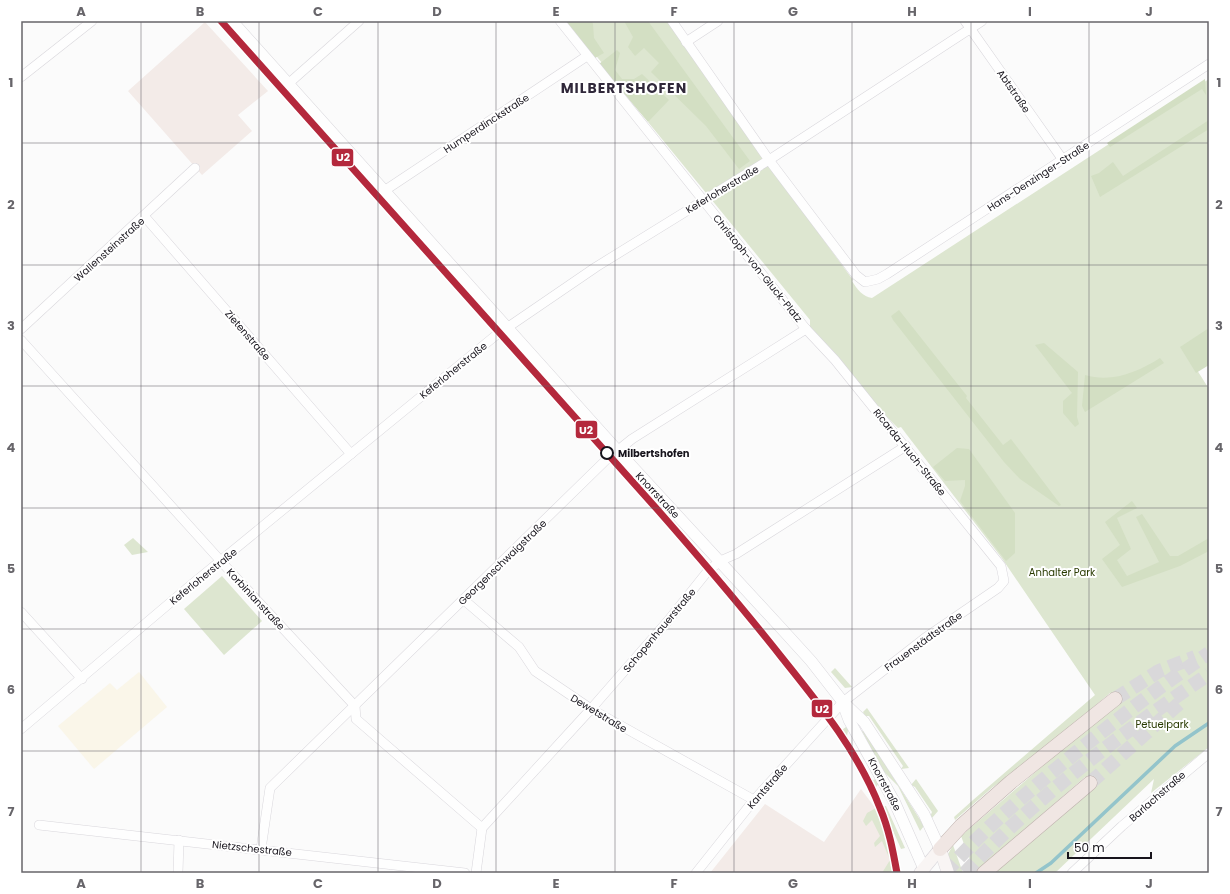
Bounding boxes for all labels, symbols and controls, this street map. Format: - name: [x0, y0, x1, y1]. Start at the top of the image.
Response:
- text: A: [76, 2, 86, 21]
- text: B: [196, 2, 205, 21]
- text: C: [313, 2, 323, 21]
- text: D: [432, 2, 442, 21]
- text: E: [552, 2, 560, 21]
- text: F: [670, 2, 678, 21]
- text: G: [788, 2, 798, 21]
- text: H: [907, 2, 917, 21]
- text: I: [1028, 2, 1032, 21]
- text: J: [1145, 2, 1153, 21]
- street label: Abtstraße: [993, 67, 1034, 116]
- text: 1: [9, 73, 13, 92]
- text: 1: [1217, 73, 1221, 92]
- district label: MILBERTSHOFEN: [561, 78, 687, 98]
- street label: Humperdinckstraße: [440, 90, 532, 157]
- street label: Hans-Denzinger-Straße: [984, 138, 1092, 215]
- line badge: U2: [331, 148, 354, 167]
- text: U2: [336, 149, 350, 165]
- street label: Keferloherstraße: [683, 162, 762, 217]
- text: 2: [7, 195, 15, 214]
- text: 2: [1215, 195, 1223, 214]
- street label: Christoph-von-Gluck-Platz: [709, 211, 806, 326]
- street label: Wallensteinstraße: [71, 214, 148, 285]
- street label: Zietenstraße: [221, 307, 274, 364]
- text: 3: [7, 316, 15, 335]
- text: 3: [1215, 316, 1223, 335]
- street label: Keferloherstraße: [416, 338, 490, 402]
- street label: Ricarda-Huch-Straße: [870, 405, 950, 499]
- line badge: U2: [575, 420, 598, 439]
- text: U2: [579, 422, 593, 438]
- text: 4: [7, 438, 16, 457]
- text: 4: [1215, 438, 1224, 457]
- marker: Milbertshofen: [600, 446, 614, 460]
- place label: Milbertshofen: [618, 446, 690, 461]
- street label: Knorrstraße: [632, 469, 683, 522]
- street label: Georgenschwaigstraße: [455, 516, 550, 609]
- street label: Keferloherstraße: [166, 544, 240, 608]
- text: 5: [7, 559, 15, 578]
- text: 5: [1215, 559, 1223, 578]
- street label: Korbinianstraße: [223, 565, 288, 634]
- park label: Anhalter Park: [1029, 565, 1096, 580]
- street label: Schopenhauerstraße: [620, 585, 699, 676]
- street label: Frauenstädtstraße: [881, 608, 965, 675]
- text: 6: [7, 680, 15, 699]
- text: 6: [1215, 680, 1223, 699]
- street label: Dewetstraße: [568, 691, 630, 736]
- line badge: U2: [811, 699, 833, 718]
- text: U2: [815, 701, 829, 717]
- park label: Petuelpark: [1135, 717, 1189, 732]
- street label: Knorrstraße: [864, 755, 905, 814]
- street label: Kantstraße: [744, 761, 791, 812]
- street label: Barlachstraße: [1126, 768, 1189, 825]
- text: 7: [8, 802, 15, 821]
- text: 7: [1216, 802, 1223, 821]
- scale bar: [1068, 834, 1151, 860]
- street label: Nietzschestraße: [211, 837, 293, 860]
- text: 50 m: [1074, 839, 1105, 856]
- text: A: [76, 874, 86, 893]
- text: B: [196, 874, 205, 893]
- text: C: [313, 874, 323, 893]
- text: D: [432, 874, 442, 893]
- text: E: [552, 874, 560, 893]
- text: F: [670, 874, 678, 893]
- text: G: [788, 874, 798, 893]
- text: H: [907, 874, 917, 893]
- text: I: [1028, 874, 1032, 893]
- text: J: [1145, 874, 1153, 893]

